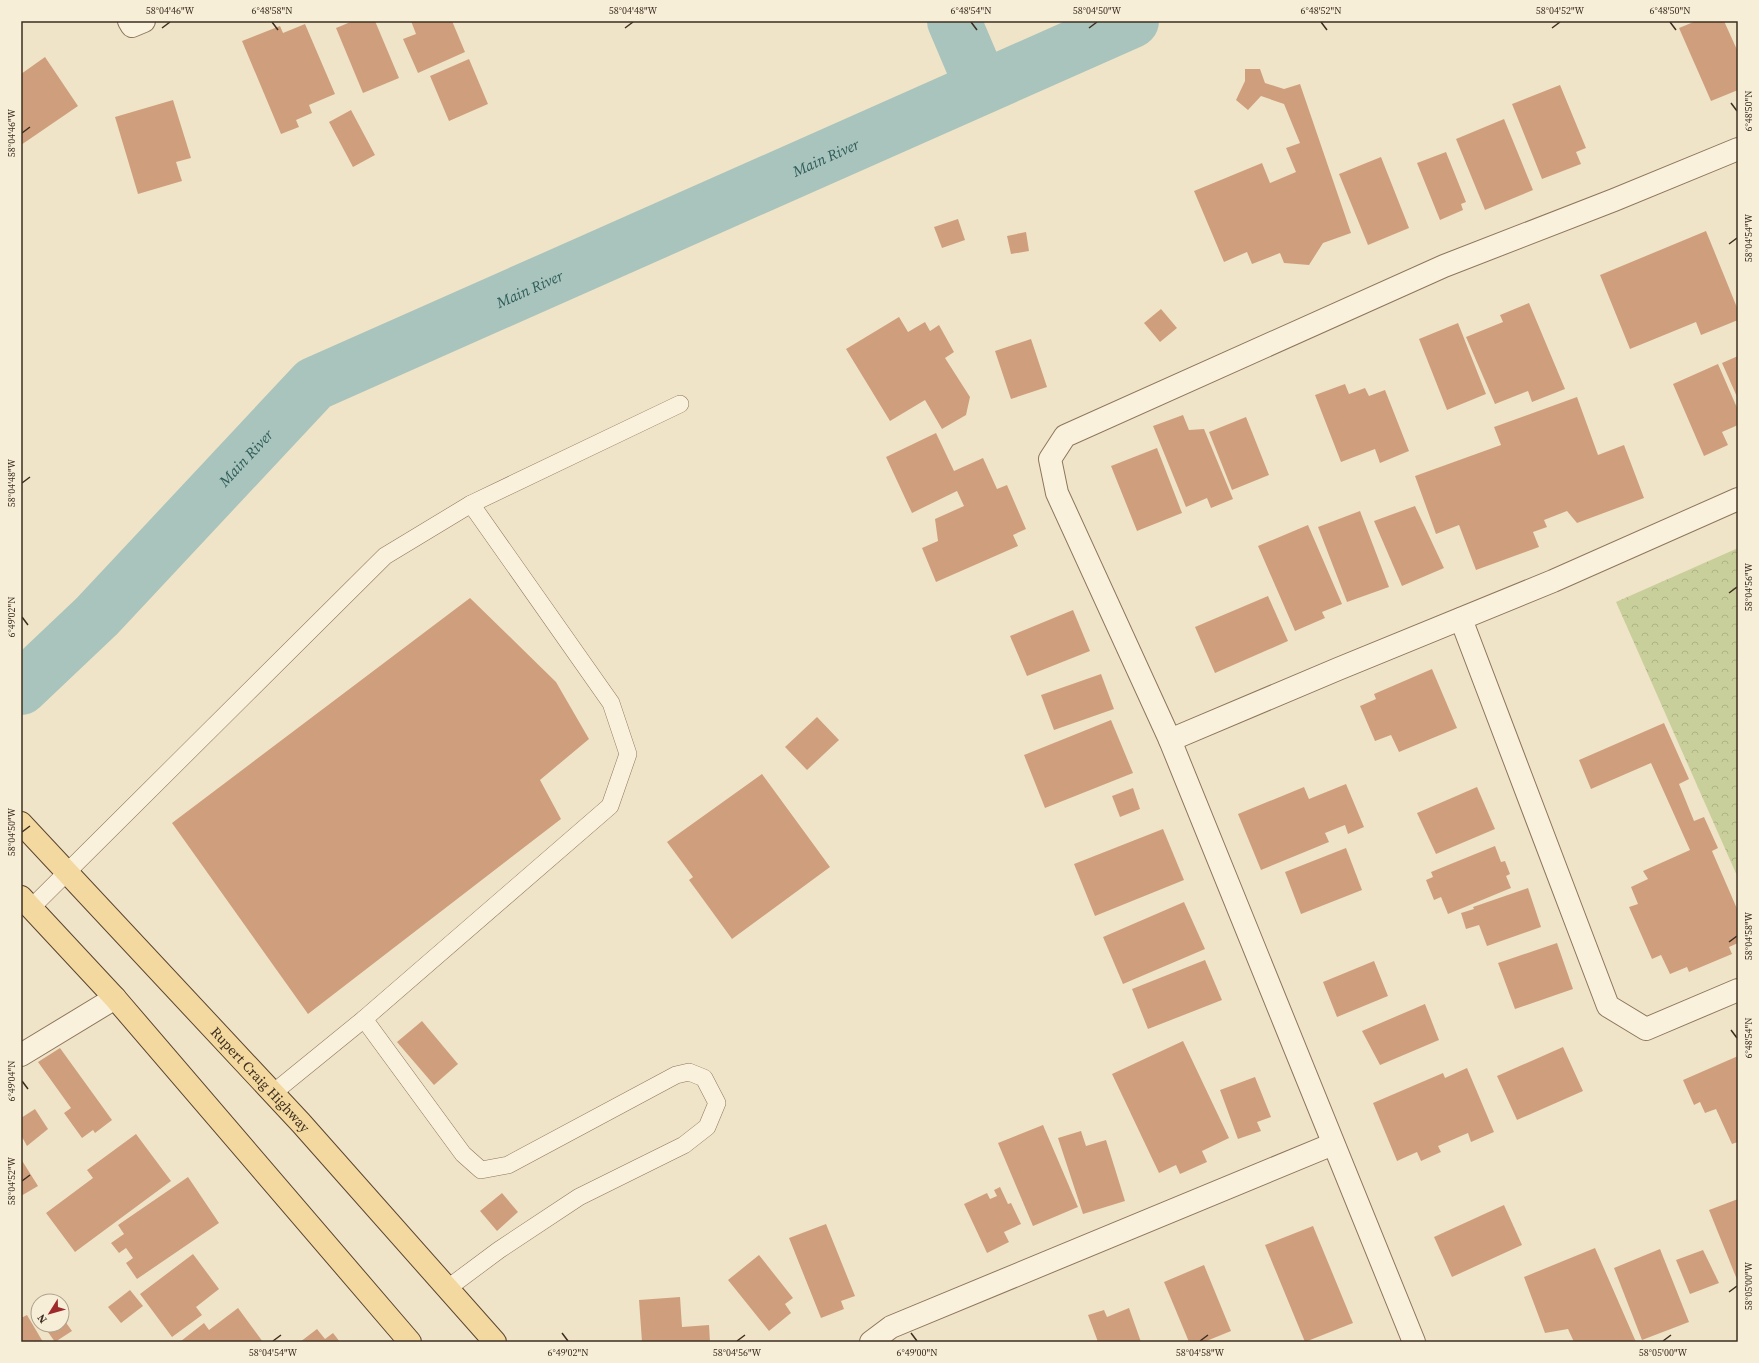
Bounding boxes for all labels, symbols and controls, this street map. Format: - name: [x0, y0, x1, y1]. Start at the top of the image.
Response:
- text: 58°04'46"W: [146, 4, 195, 17]
- text: 6°48'58"N: [251, 4, 293, 17]
- text: 58°04'48"W: [609, 4, 658, 17]
- text: 6°48'54"N: [950, 4, 992, 17]
- text: 58°04'50"W: [1073, 4, 1122, 17]
- text: 6°48'52"N: [1300, 4, 1342, 17]
- text: 58°04'52"W: [1536, 4, 1585, 17]
- text: 6°48'50"N: [1649, 4, 1691, 17]
- text: 6°48'50"N: [1742, 90, 1755, 132]
- text: 58°04'46"W: [5, 108, 18, 157]
- water label: Main River: [788, 133, 863, 181]
- text: 58°04'54"W: [1742, 213, 1755, 262]
- water label: Main River: [492, 264, 567, 313]
- water label: Main River: [213, 423, 278, 491]
- text: 58°04'48"W: [5, 458, 18, 507]
- text: 58°04'56"W: [1742, 562, 1755, 611]
- text: 6°49'02"N: [5, 596, 18, 638]
- text: 58°04'50"W: [5, 807, 18, 856]
- text: 58°04'58"W: [1742, 911, 1755, 960]
- text: 6°48'54"N: [1742, 1017, 1755, 1059]
- street label: Rupert Craig Highway: [206, 1022, 315, 1137]
- text: 6°49'04"N: [5, 1060, 18, 1102]
- text: 58°04'52"W: [5, 1156, 18, 1205]
- text: 58°05'00"W: [1742, 1261, 1755, 1310]
- north arrow: [30, 1293, 70, 1333]
- text: N: [34, 1311, 51, 1326]
- text: 58°04'54"W: [249, 1346, 298, 1359]
- text: 6°49'02"N: [547, 1346, 589, 1359]
- text: 58°04'56"W: [713, 1346, 762, 1359]
- text: 6°49'00"N: [896, 1346, 938, 1359]
- text: 58°04'58"W: [1176, 1346, 1225, 1359]
- text: 58°05'00"W: [1639, 1346, 1688, 1359]

